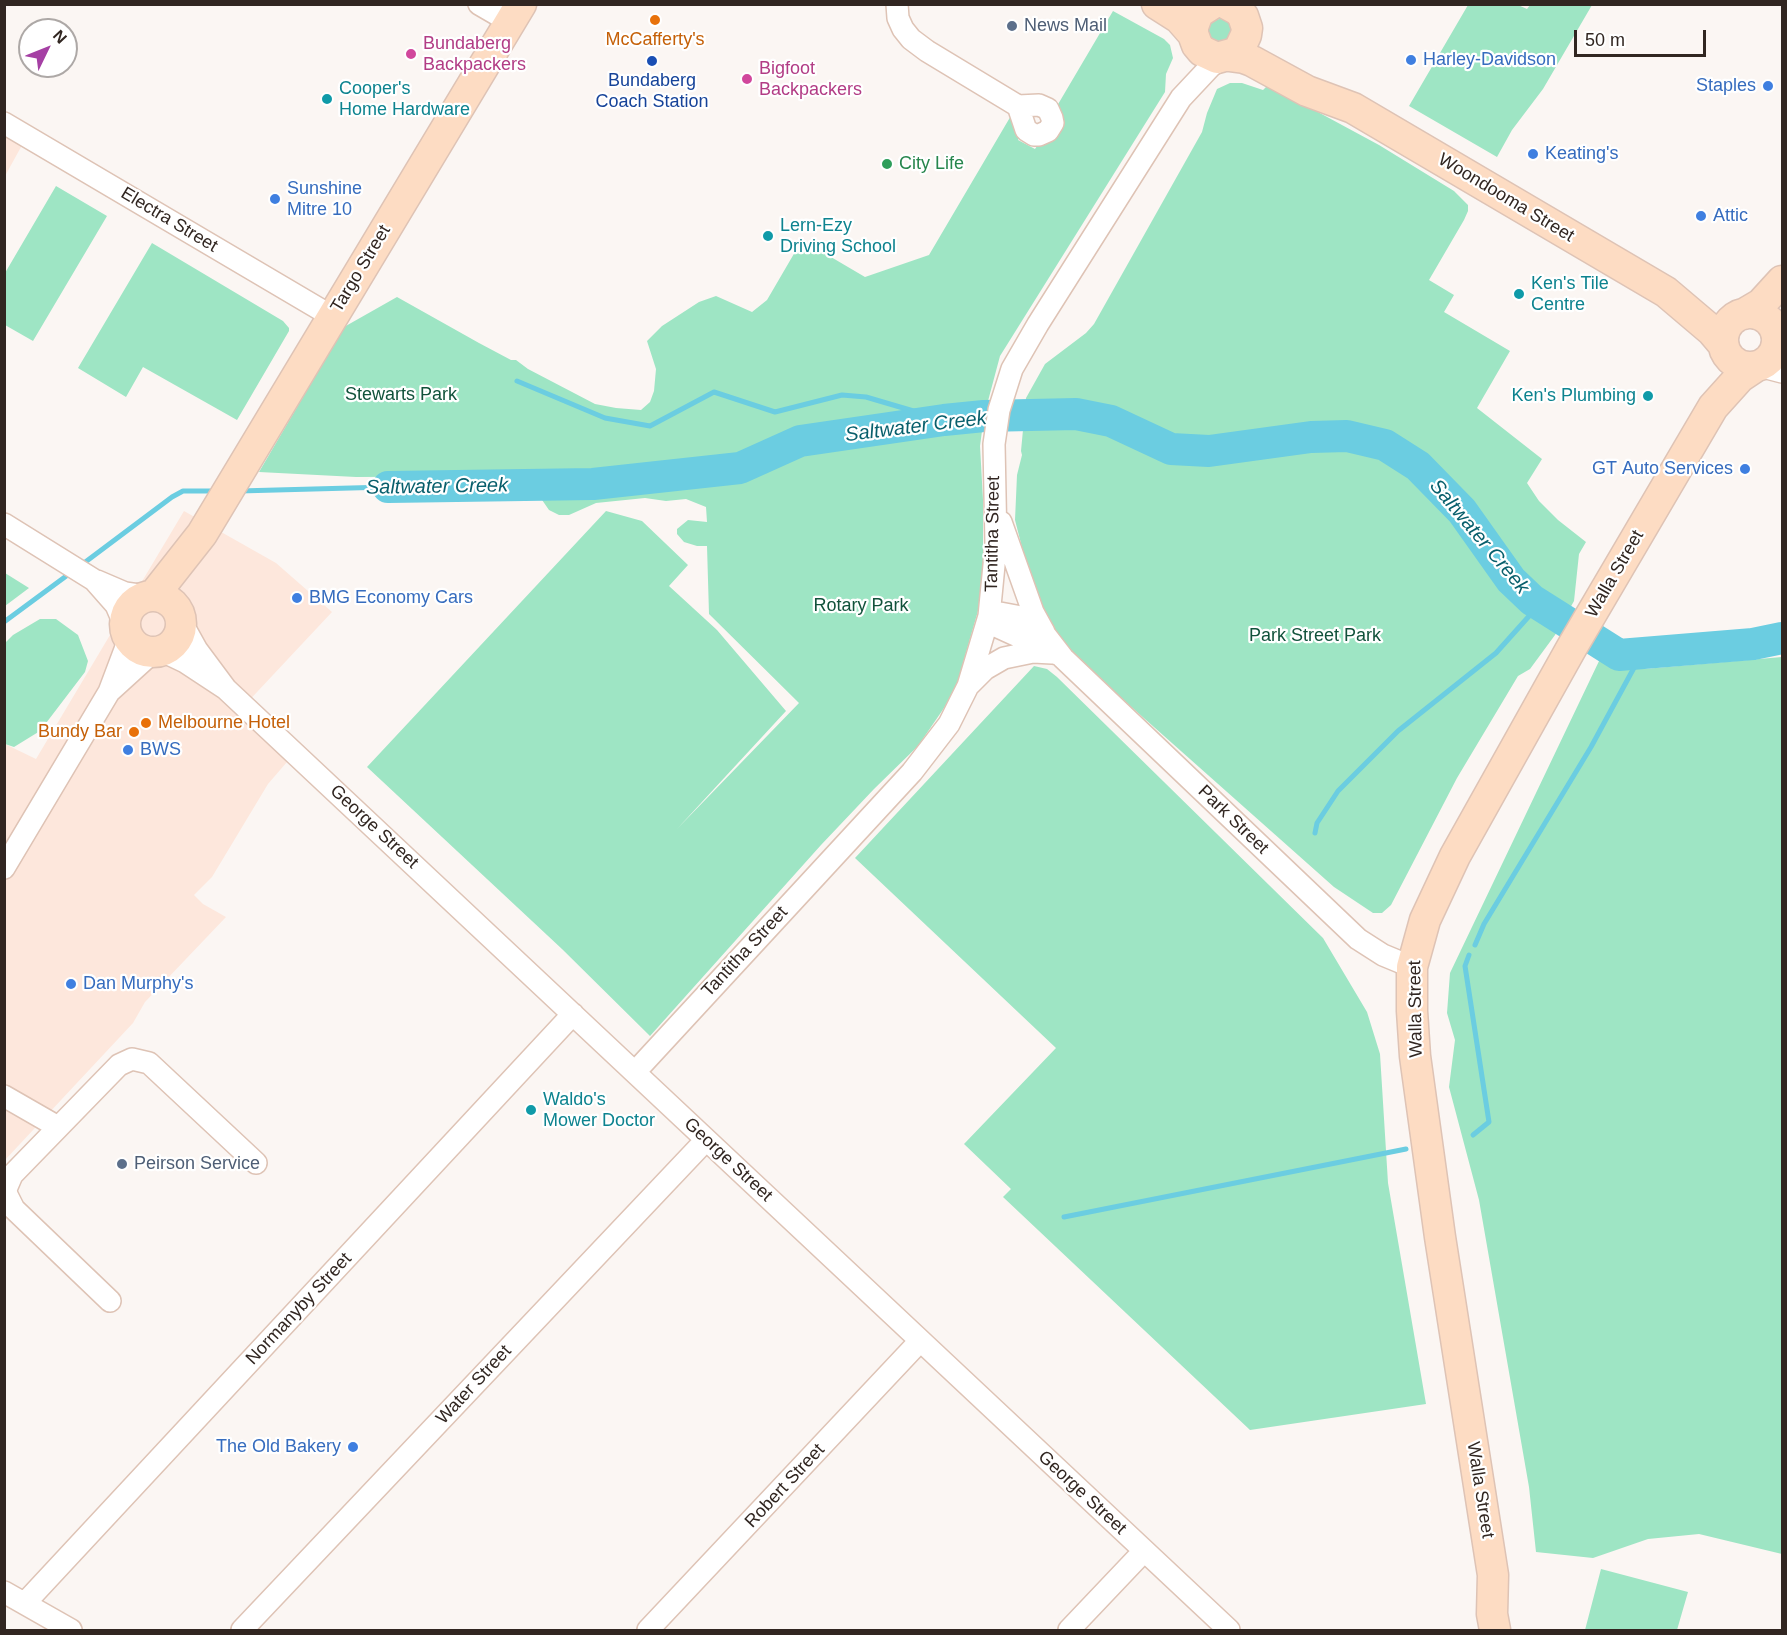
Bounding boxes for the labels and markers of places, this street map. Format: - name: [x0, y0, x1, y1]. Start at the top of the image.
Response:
- marker: McCafferty's: [648, 13, 662, 27]
- place label: News Mail: [1024, 15, 1107, 37]
- marker: News Mail: [1005, 19, 1019, 33]
- place label: McCafferty's: [605, 29, 705, 51]
- place label: Bundaberg Backpackers: [423, 33, 526, 76]
- marker: Bundaberg Backpackers: [404, 47, 418, 61]
- place label: Harley-Davidson: [1423, 49, 1556, 71]
- marker: Harley-Davidson: [1404, 53, 1418, 67]
- marker: Bundaberg Coach Station: [645, 54, 659, 68]
- place label: Bigfoot Backpackers: [759, 58, 862, 100]
- place label: Bundaberg Coach Station: [595, 70, 709, 112]
- marker: Bigfoot Backpackers: [740, 72, 754, 86]
- place label: Staples: [1696, 75, 1756, 97]
- place label: Cooper's Home Hardware: [339, 78, 470, 121]
- marker: Staples: [1761, 79, 1775, 93]
- marker: Cooper's Home Hardware: [320, 92, 334, 106]
- place label: Keating's: [1545, 143, 1618, 165]
- marker: Keating's: [1526, 147, 1540, 161]
- place label: City Life: [899, 153, 964, 175]
- marker: City Life: [880, 157, 894, 171]
- place label: Sunshine Mitre 10: [287, 178, 362, 220]
- marker: Sunshine Mitre 10: [268, 192, 282, 206]
- place label: Attic: [1713, 205, 1748, 227]
- marker: Attic: [1694, 209, 1708, 223]
- place label: Lern-Ezy Driving School: [780, 215, 896, 258]
- marker: Lern-Ezy Driving School: [761, 229, 775, 243]
- place label: Ken's Tile Centre: [1531, 273, 1609, 316]
- marker: Ken's Tile Centre: [1512, 287, 1526, 301]
- place label: Ken's Plumbing: [1511, 385, 1636, 407]
- marker: Ken's Plumbing: [1641, 389, 1655, 403]
- place label: GT Auto Services: [1592, 458, 1733, 480]
- marker: GT Auto Services: [1738, 462, 1752, 476]
- place label: BMG Economy Cars: [309, 587, 473, 609]
- marker: BMG Economy Cars: [290, 591, 304, 605]
- place label: Melbourne Hotel: [158, 712, 290, 734]
- marker: Melbourne Hotel: [139, 716, 153, 730]
- place label: Bundy Bar: [38, 721, 122, 743]
- marker: Bundy Bar: [127, 725, 141, 739]
- place label: BWS: [140, 739, 181, 761]
- marker: BWS: [121, 743, 135, 757]
- place label: Dan Murphy's: [83, 973, 193, 995]
- marker: Dan Murphy's: [64, 977, 78, 991]
- place label: Waldo's Mower Doctor: [543, 1089, 655, 1132]
- marker: Waldo's Mower Doctor: [524, 1103, 538, 1117]
- place label: Peirson Service: [134, 1153, 260, 1175]
- marker: Peirson Service: [115, 1157, 129, 1171]
- place label: The Old Bakery: [216, 1436, 341, 1458]
- marker: The Old Bakery: [346, 1440, 360, 1454]

